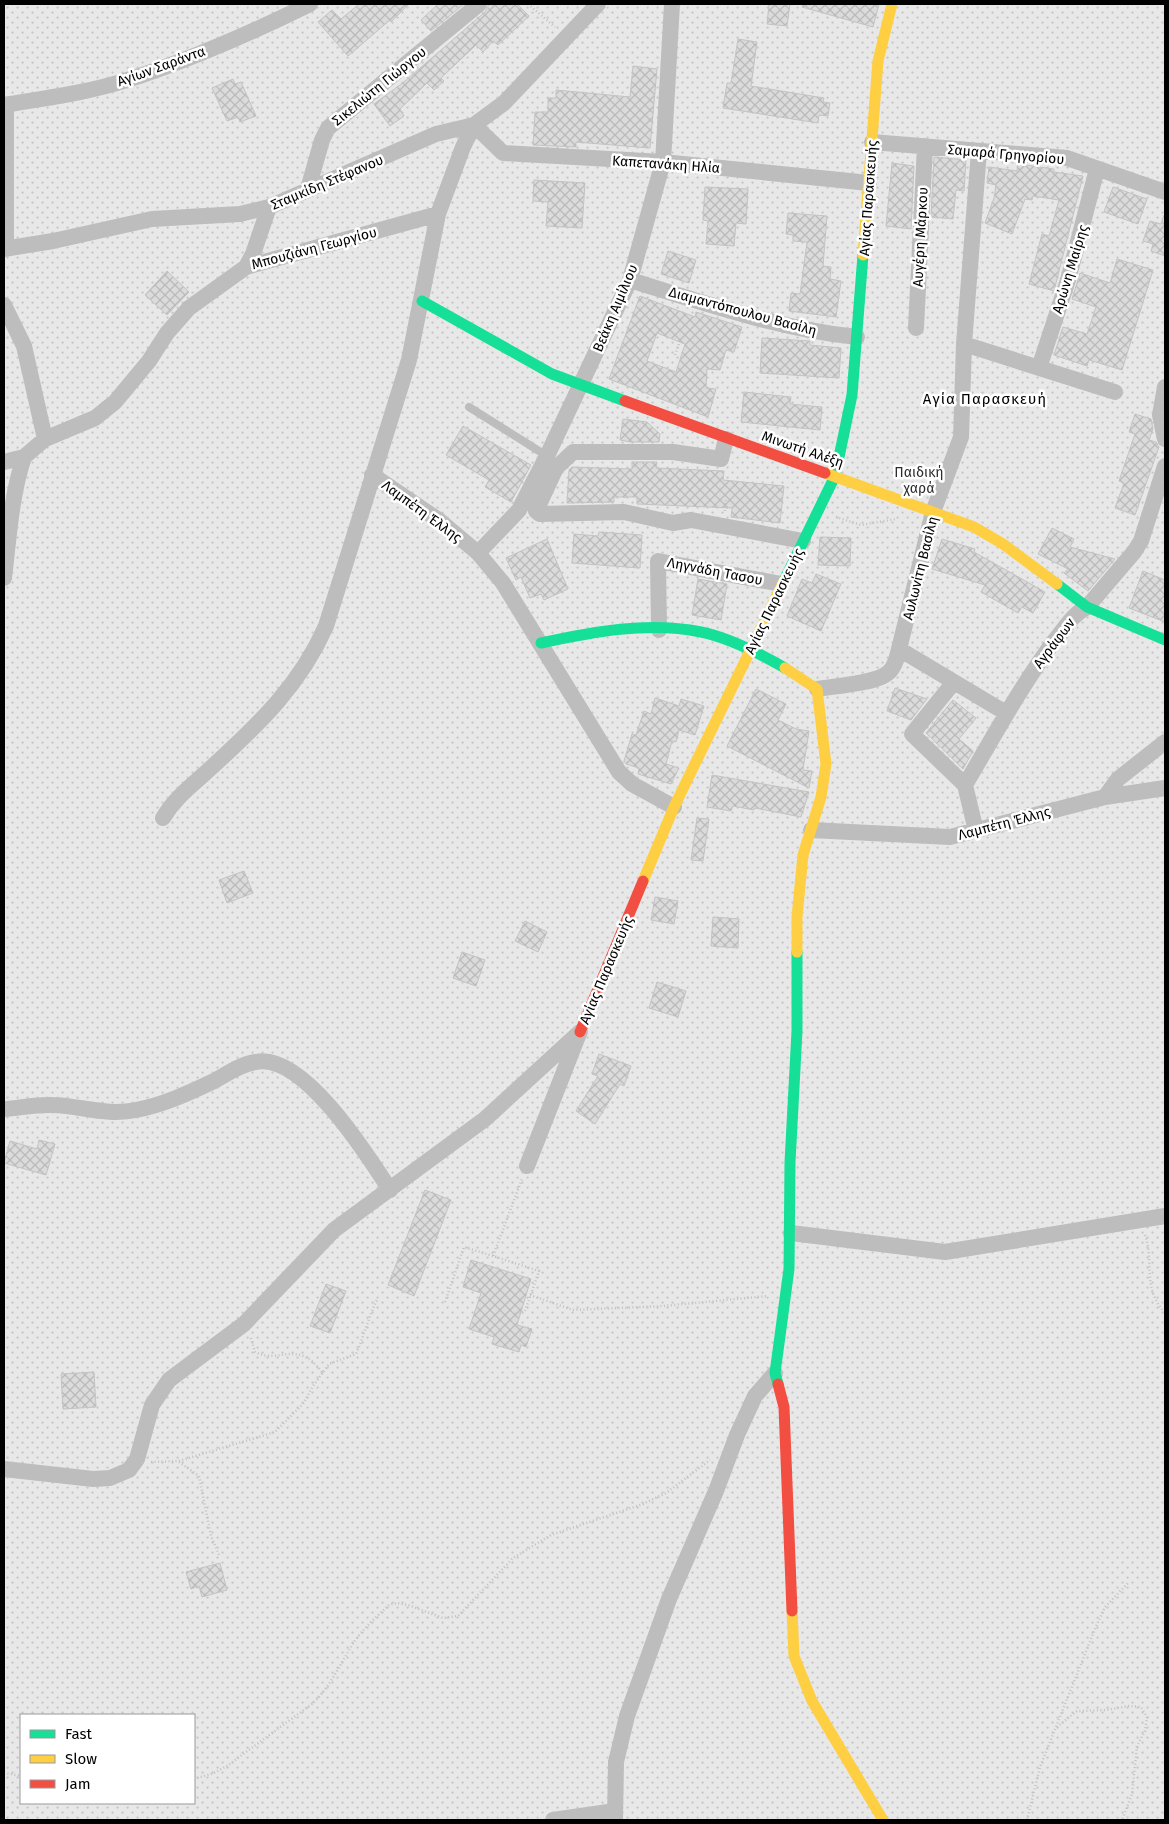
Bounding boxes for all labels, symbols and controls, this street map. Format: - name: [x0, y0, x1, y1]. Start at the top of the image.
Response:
- street label: Αγίων Σαράντα: [115, 43, 208, 90]
- street label: Σικελιώτη Γιώργου: [329, 43, 430, 129]
- street label: Αγίας Παρασκευής: [856, 139, 881, 256]
- street label: Σαμαρά Γρηγορίου: [947, 141, 1065, 168]
- street label: Σταμκίδη Στέφανου: [268, 151, 386, 214]
- street label: Καπετανάκη Ηλία: [611, 152, 721, 177]
- street label: Αυγέρη Μάρκου: [909, 187, 932, 287]
- street label: Αρώνη Μαίρης: [1049, 222, 1092, 316]
- street label: Μπουζιάνη Γεωργίου: [250, 224, 379, 273]
- street label: Βεάκη Αιμίλιου: [589, 262, 642, 355]
- street label: Διαμαντόπουλου Βασίλη: [667, 284, 819, 339]
- district label: Αγία Παρασκευή: [923, 390, 1047, 408]
- street label: Μινωτή Αλέξη: [760, 427, 846, 471]
- park label: Παιδική χαρά: [894, 464, 944, 497]
- street label: Λαμπέτη Έλλης: [378, 477, 465, 546]
- street label: Αυλωνίτη Βασίλη: [899, 515, 942, 622]
- street label: Αγίας Παρασκευής: [741, 545, 808, 657]
- street label: Ληγνάδη Τασου: [666, 554, 764, 589]
- street label: Αγράφων: [1030, 615, 1079, 672]
- street label: Λαμπέτη Έλλης: [956, 803, 1053, 844]
- street label: Αγίας Παρασκευής: [576, 913, 637, 1027]
- legend: [20, 1714, 195, 1804]
- text: Fast: [65, 1725, 92, 1743]
- text: Slow: [65, 1750, 97, 1768]
- text: Jam: [65, 1775, 91, 1793]

